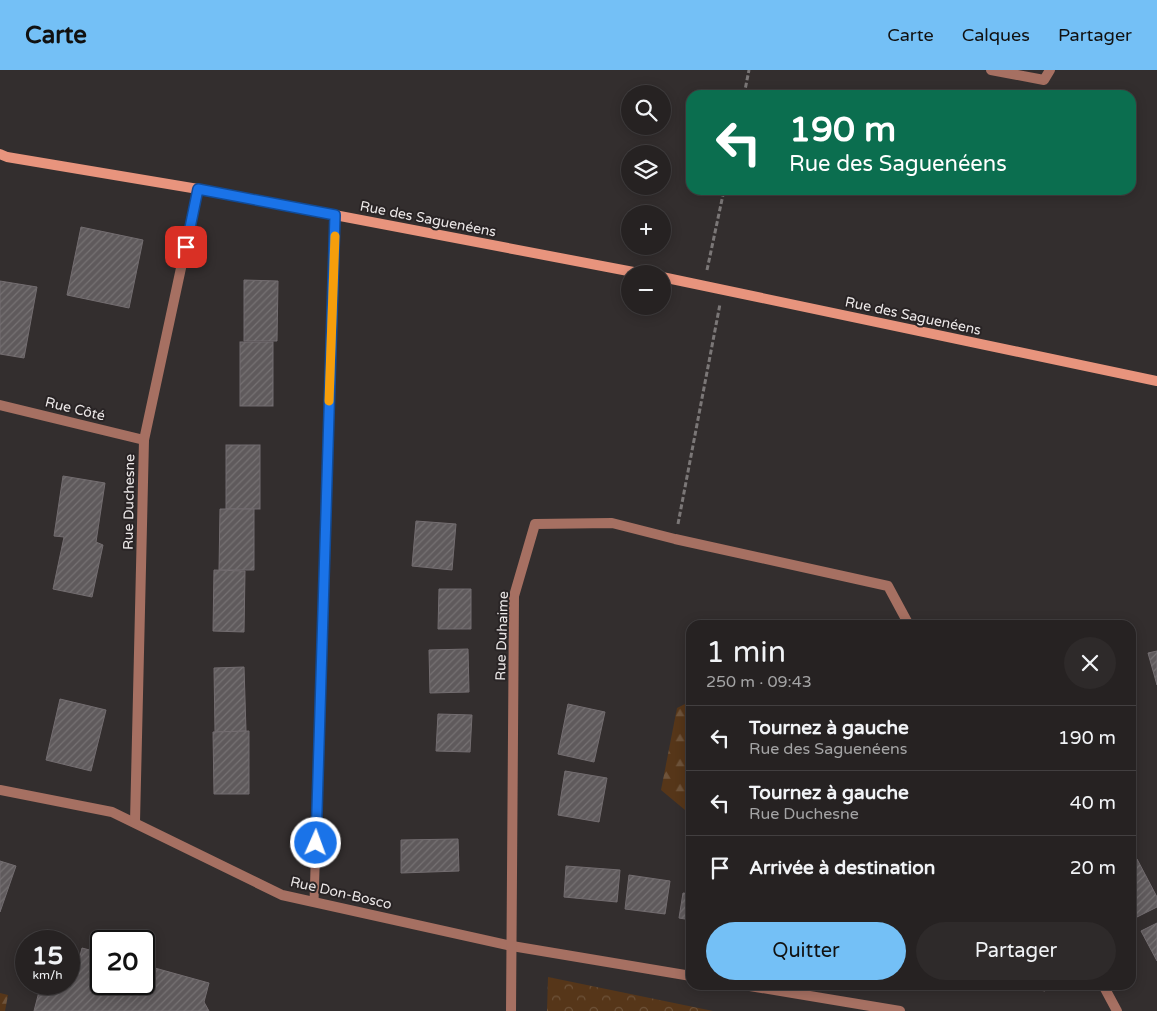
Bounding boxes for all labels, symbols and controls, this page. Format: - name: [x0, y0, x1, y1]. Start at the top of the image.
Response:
- text: Carte: [25, 21, 87, 50]
- text: Carte: [887, 24, 934, 46]
- text: Calques: [962, 24, 1030, 46]
- text: Partager: [1058, 24, 1132, 46]
- map controls: [621, 85, 671, 315]
- button: search: [621, 85, 671, 135]
- text: 190 m: [789, 109, 896, 151]
- icon: left: [706, 110, 771, 175]
- button: layers: [621, 145, 671, 195]
- text: Rue des Saguenéens: [789, 151, 1007, 177]
- street label: Rue des Saguenéens: [358, 197, 498, 241]
- button: +: [621, 205, 671, 255]
- pin: [165, 226, 207, 268]
- icon: arrive: [172, 233, 200, 261]
- button: −: [621, 265, 671, 315]
- street label: Rue des Saguenéens: [843, 293, 983, 339]
- street label: Rue Côté: [43, 393, 107, 425]
- street label: Rue Duchesne: [120, 454, 138, 550]
- street label: Rue Duhaime: [492, 591, 512, 681]
- text: 1 min: [706, 634, 786, 671]
- button: close: [1064, 637, 1116, 689]
- text: 250 m · 09:43: [706, 672, 812, 692]
- text: Tournez à gauche: [749, 717, 909, 739]
- icon: left: [706, 724, 734, 752]
- text: 190 m: [1058, 727, 1116, 749]
- text: Rue des Saguenéens: [749, 739, 907, 759]
- text: Tournez à gauche: [749, 782, 909, 804]
- icon: left: [706, 789, 734, 817]
- text: 40 m: [1070, 792, 1116, 814]
- text: Rue Duchesne: [749, 804, 859, 824]
- position arrow: [289, 816, 341, 868]
- icon: arrive: [706, 854, 734, 882]
- text: Arrivée à destination: [749, 857, 935, 879]
- text: 20 m: [1070, 857, 1116, 879]
- street label: Rue Don-Bosco: [288, 873, 394, 913]
- button: Quitter: [706, 922, 906, 980]
- button: Partager: [916, 922, 1116, 980]
- speed limit sign: 20: [90, 930, 155, 995]
- text: 15: [32, 941, 63, 971]
- text: km/h: [32, 968, 63, 982]

